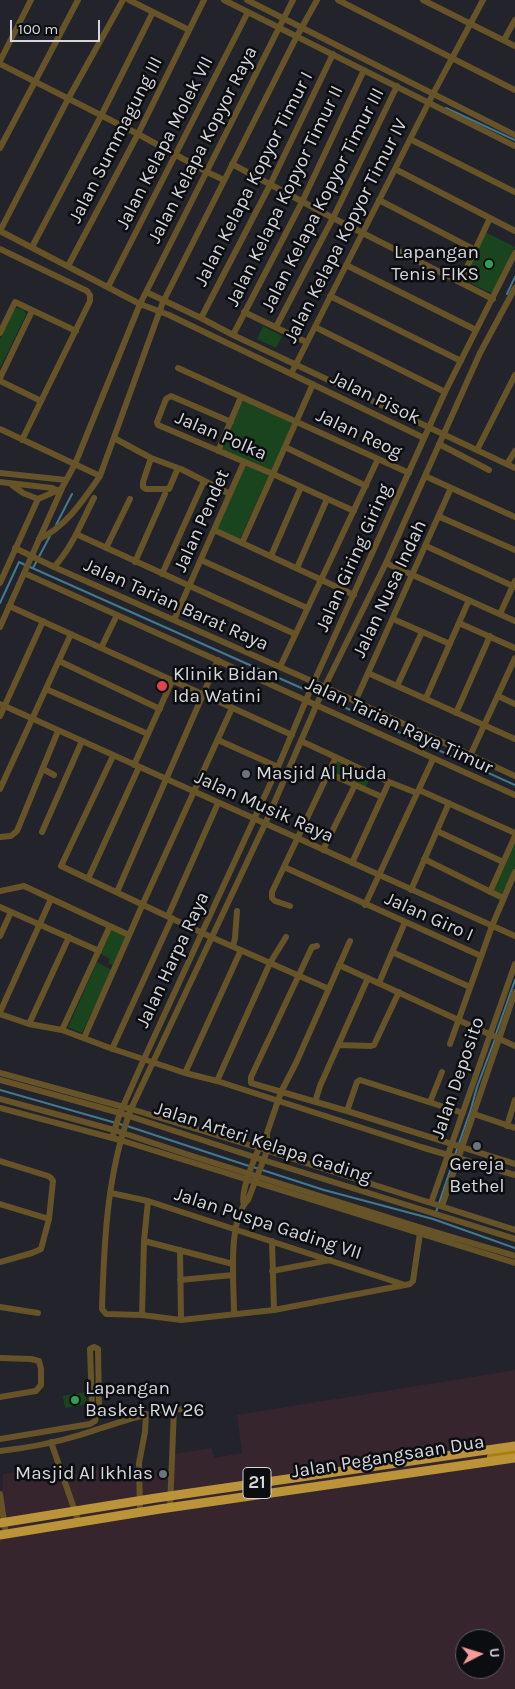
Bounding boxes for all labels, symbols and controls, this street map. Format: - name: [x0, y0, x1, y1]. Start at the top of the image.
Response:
- scale bar: [12, 10, 102, 42]
- text: 100 m: [18, 20, 58, 38]
- street label: Jalan Kelapa Kopyor Raya: [143, 43, 263, 247]
- street label: Jalan Summagung III: [64, 53, 168, 227]
- street label: Jalan Kelapa Molek VII: [111, 53, 219, 233]
- street label: Jalan Kelapa Kopyor Timur I: [190, 68, 318, 290]
- street label: Jalan Kelapa Kopyor Timur II: [221, 82, 349, 310]
- street label: Jalan Kelapa Kopyor Timur III: [256, 84, 390, 316]
- street label: Jalan Kelapa Kopyor Timur IV: [279, 115, 413, 347]
- place label: Lapangan Tenis FIKS: [391, 242, 479, 286]
- marker: Lapangan Tenis FIKS: [483, 258, 495, 270]
- street label: Jalan Pisok: [326, 366, 424, 430]
- street label: Jalan Reog: [312, 404, 406, 464]
- street label: Jalan Polka: [172, 407, 270, 465]
- street label: Jalan Pendet: [169, 466, 235, 576]
- street label: Jalan Giring Giring: [311, 480, 397, 636]
- street label: Jalan Nusa Indah: [348, 517, 432, 661]
- street label: Jalan Tarian Barat Raya: [80, 554, 272, 656]
- place label: Klinik Bidan Ida Watini: [173, 664, 279, 708]
- street label: Jalan Tarian Raya Timur: [302, 672, 496, 780]
- marker: Klinik Bidan Ida Watini: [155, 679, 169, 693]
- place label: Masjid Al Huda: [256, 763, 387, 785]
- street label: Jalan Musik Raya: [191, 766, 337, 848]
- marker: Masjid Al Huda: [240, 768, 252, 780]
- street label: Jalan Giro I: [381, 887, 477, 947]
- street label: Jalan Harpa Raya: [132, 888, 214, 1032]
- street label: Jalan Deposito: [427, 1014, 489, 1142]
- street label: Jalan Arteri Kelapa Gading: [152, 1097, 374, 1189]
- marker: Gereja Bethel: [471, 1140, 483, 1152]
- place label: Gereja Bethel: [449, 1154, 505, 1198]
- street label: Jalan Puspa Gading VII: [171, 1183, 365, 1265]
- place label: Lapangan Basket RW 26: [85, 1378, 204, 1422]
- marker: Lapangan Basket RW 26: [69, 1394, 81, 1406]
- street label: Jalan Pegangsaan Dua: [290, 1430, 486, 1484]
- place label: Masjid Al Ikhlas: [15, 1463, 153, 1485]
- marker: Masjid Al Ikhlas: [157, 1468, 169, 1480]
- road number: 21: [243, 1468, 271, 1499]
- north arrow: [455, 1629, 505, 1679]
- text: U: [486, 1647, 503, 1658]

